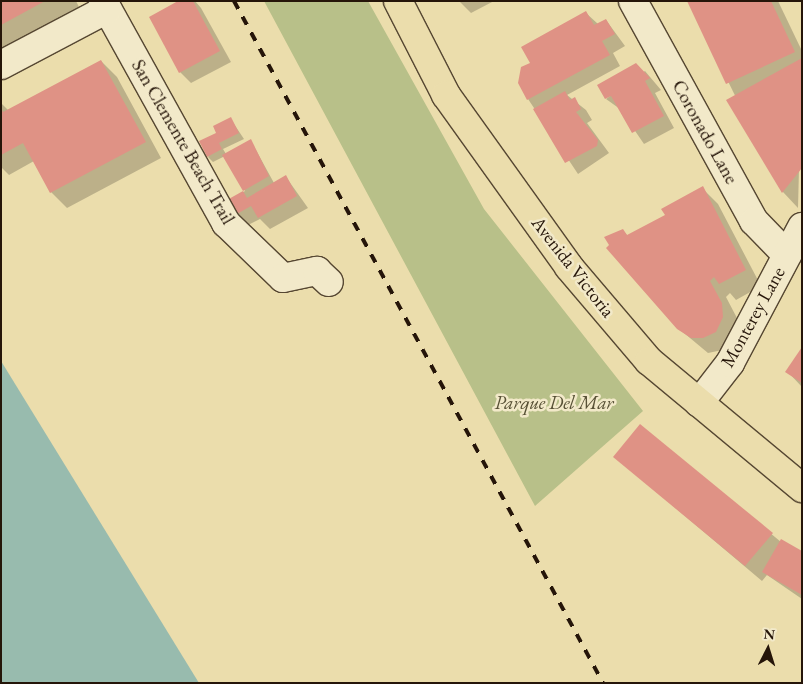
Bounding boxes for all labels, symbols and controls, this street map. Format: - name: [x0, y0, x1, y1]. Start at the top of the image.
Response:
- street label: San Clemente Beach Trail: [126, 56, 240, 228]
- street label: Coronado Lane: [667, 76, 743, 188]
- street label: Avenida Victoria: [527, 212, 619, 322]
- street label: Monterey Lane: [716, 263, 790, 371]
- park label: Parque Del Mar: [494, 392, 614, 414]
- north arrow: [743, 624, 793, 674]
- text: N: [763, 625, 776, 644]

